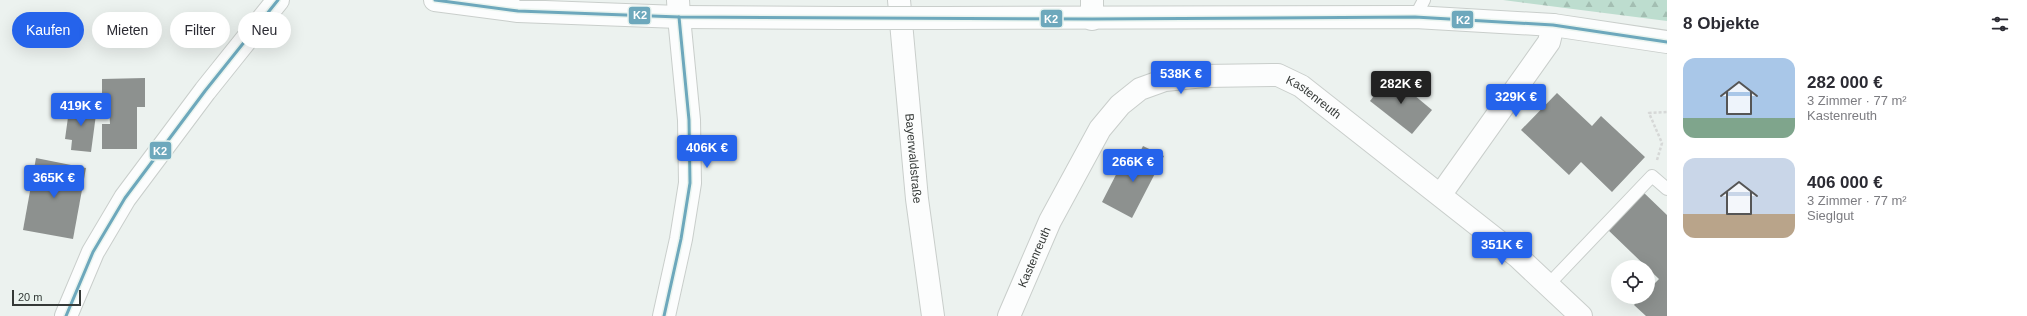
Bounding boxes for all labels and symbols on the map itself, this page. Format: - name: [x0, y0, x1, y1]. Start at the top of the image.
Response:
- line badge: K2: [628, 6, 651, 25]
- text: K2: [633, 9, 647, 21]
- line badge: K2: [1040, 9, 1063, 28]
- line badge: K2: [1451, 10, 1474, 29]
- text: K2: [1044, 13, 1058, 25]
- text: K2: [1456, 14, 1470, 26]
- pin: 538K €: [1148, 61, 1214, 95]
- pin: 282K €: [1368, 71, 1434, 105]
- street label: Kastenreuth: [1284, 73, 1344, 122]
- pin: 329K €: [1483, 84, 1549, 118]
- pin: 419K €: [48, 93, 114, 127]
- street label: Bayerwaldstraße: [902, 113, 925, 204]
- pin: 406K €: [674, 135, 740, 169]
- line badge: K2: [149, 141, 172, 160]
- text: K2: [153, 145, 167, 157]
- pin: 266K €: [1100, 149, 1166, 183]
- pin: 365K €: [21, 165, 87, 199]
- street label: Kastenreuth: [1015, 225, 1054, 290]
- pin: 351K €: [1469, 232, 1535, 266]
- scale bar: [12, 288, 81, 307]

